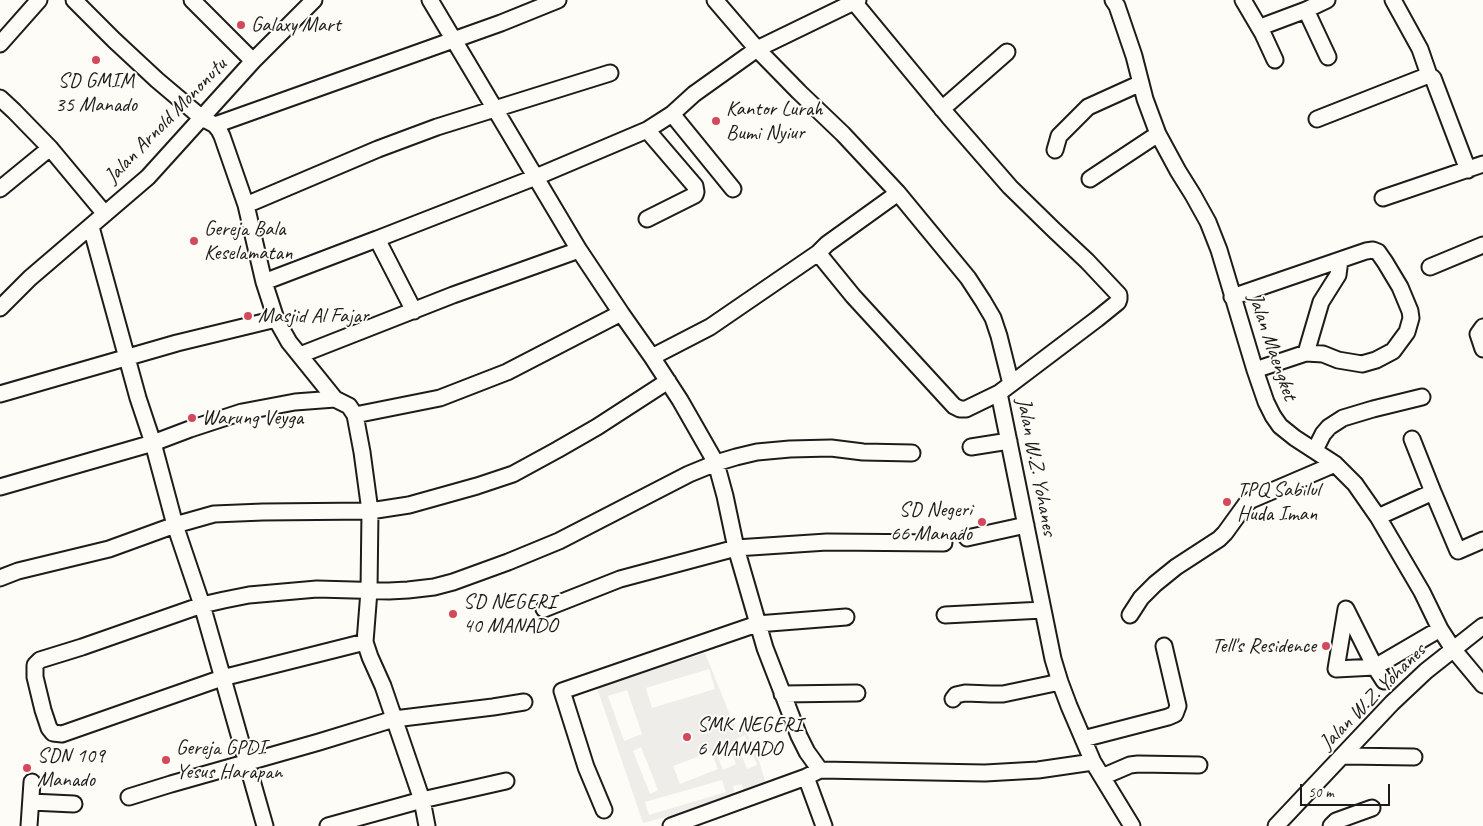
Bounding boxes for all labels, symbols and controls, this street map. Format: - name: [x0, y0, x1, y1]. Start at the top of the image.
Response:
- place label: Galaxy Mart: [251, 12, 341, 38]
- marker: Galaxy Mart: [235, 19, 247, 31]
- street label: Jalan Arnold Mononutu: [100, 53, 232, 189]
- marker: SD GMIM 35 Manado: [90, 54, 102, 66]
- place label: SD GMIM 35 Manado: [55, 68, 137, 118]
- place label: Kantor Lurah Bumi Nyiur: [726, 96, 823, 146]
- marker: Kantor Lurah Bumi Nyiur: [710, 115, 722, 127]
- place label: Gereja Bala Keselamatan: [204, 216, 292, 266]
- marker: Gereja Bala Keselamatan: [188, 235, 200, 247]
- street label: Jalan Maengket: [1242, 290, 1302, 404]
- place label: Masjid Al Fajar: [258, 303, 369, 329]
- marker: Masjid Al Fajar: [242, 310, 254, 322]
- street label: Jalan W.Z. Yohanes: [1010, 396, 1062, 538]
- place label: Warung Veyga: [202, 405, 303, 431]
- marker: Warung Veyga: [186, 412, 198, 424]
- place label: TPQ Sabilul Huda Iman: [1237, 477, 1320, 527]
- marker: TPQ Sabilul Huda Iman: [1221, 496, 1233, 508]
- place label: SD Negeri 66 Manado: [890, 497, 972, 547]
- marker: SD Negeri 66 Manado: [976, 516, 988, 528]
- place label: SD NEGERI 40 MANADO: [463, 589, 557, 639]
- marker: SD NEGERI 40 MANADO: [447, 608, 459, 620]
- place label: Tell's Residence: [1212, 633, 1316, 659]
- street label: Jalan W.Z. Yohanes: [1315, 639, 1431, 755]
- marker: Tell's Residence: [1320, 640, 1332, 652]
- place label: SMK NEGERI 6 MANADO: [697, 712, 802, 762]
- marker: SMK NEGERI 6 MANADO: [681, 731, 693, 743]
- place label: Gereja GPDI Yesus Harapan: [176, 735, 282, 785]
- place label: SDN 109 Manado: [37, 743, 105, 793]
- marker: Gereja GPDI Yesus Harapan: [160, 754, 172, 766]
- marker: SDN 109 Manado: [21, 762, 33, 774]
- scale bar: [1303, 774, 1393, 806]
- text: 50 m: [1308, 783, 1334, 802]

